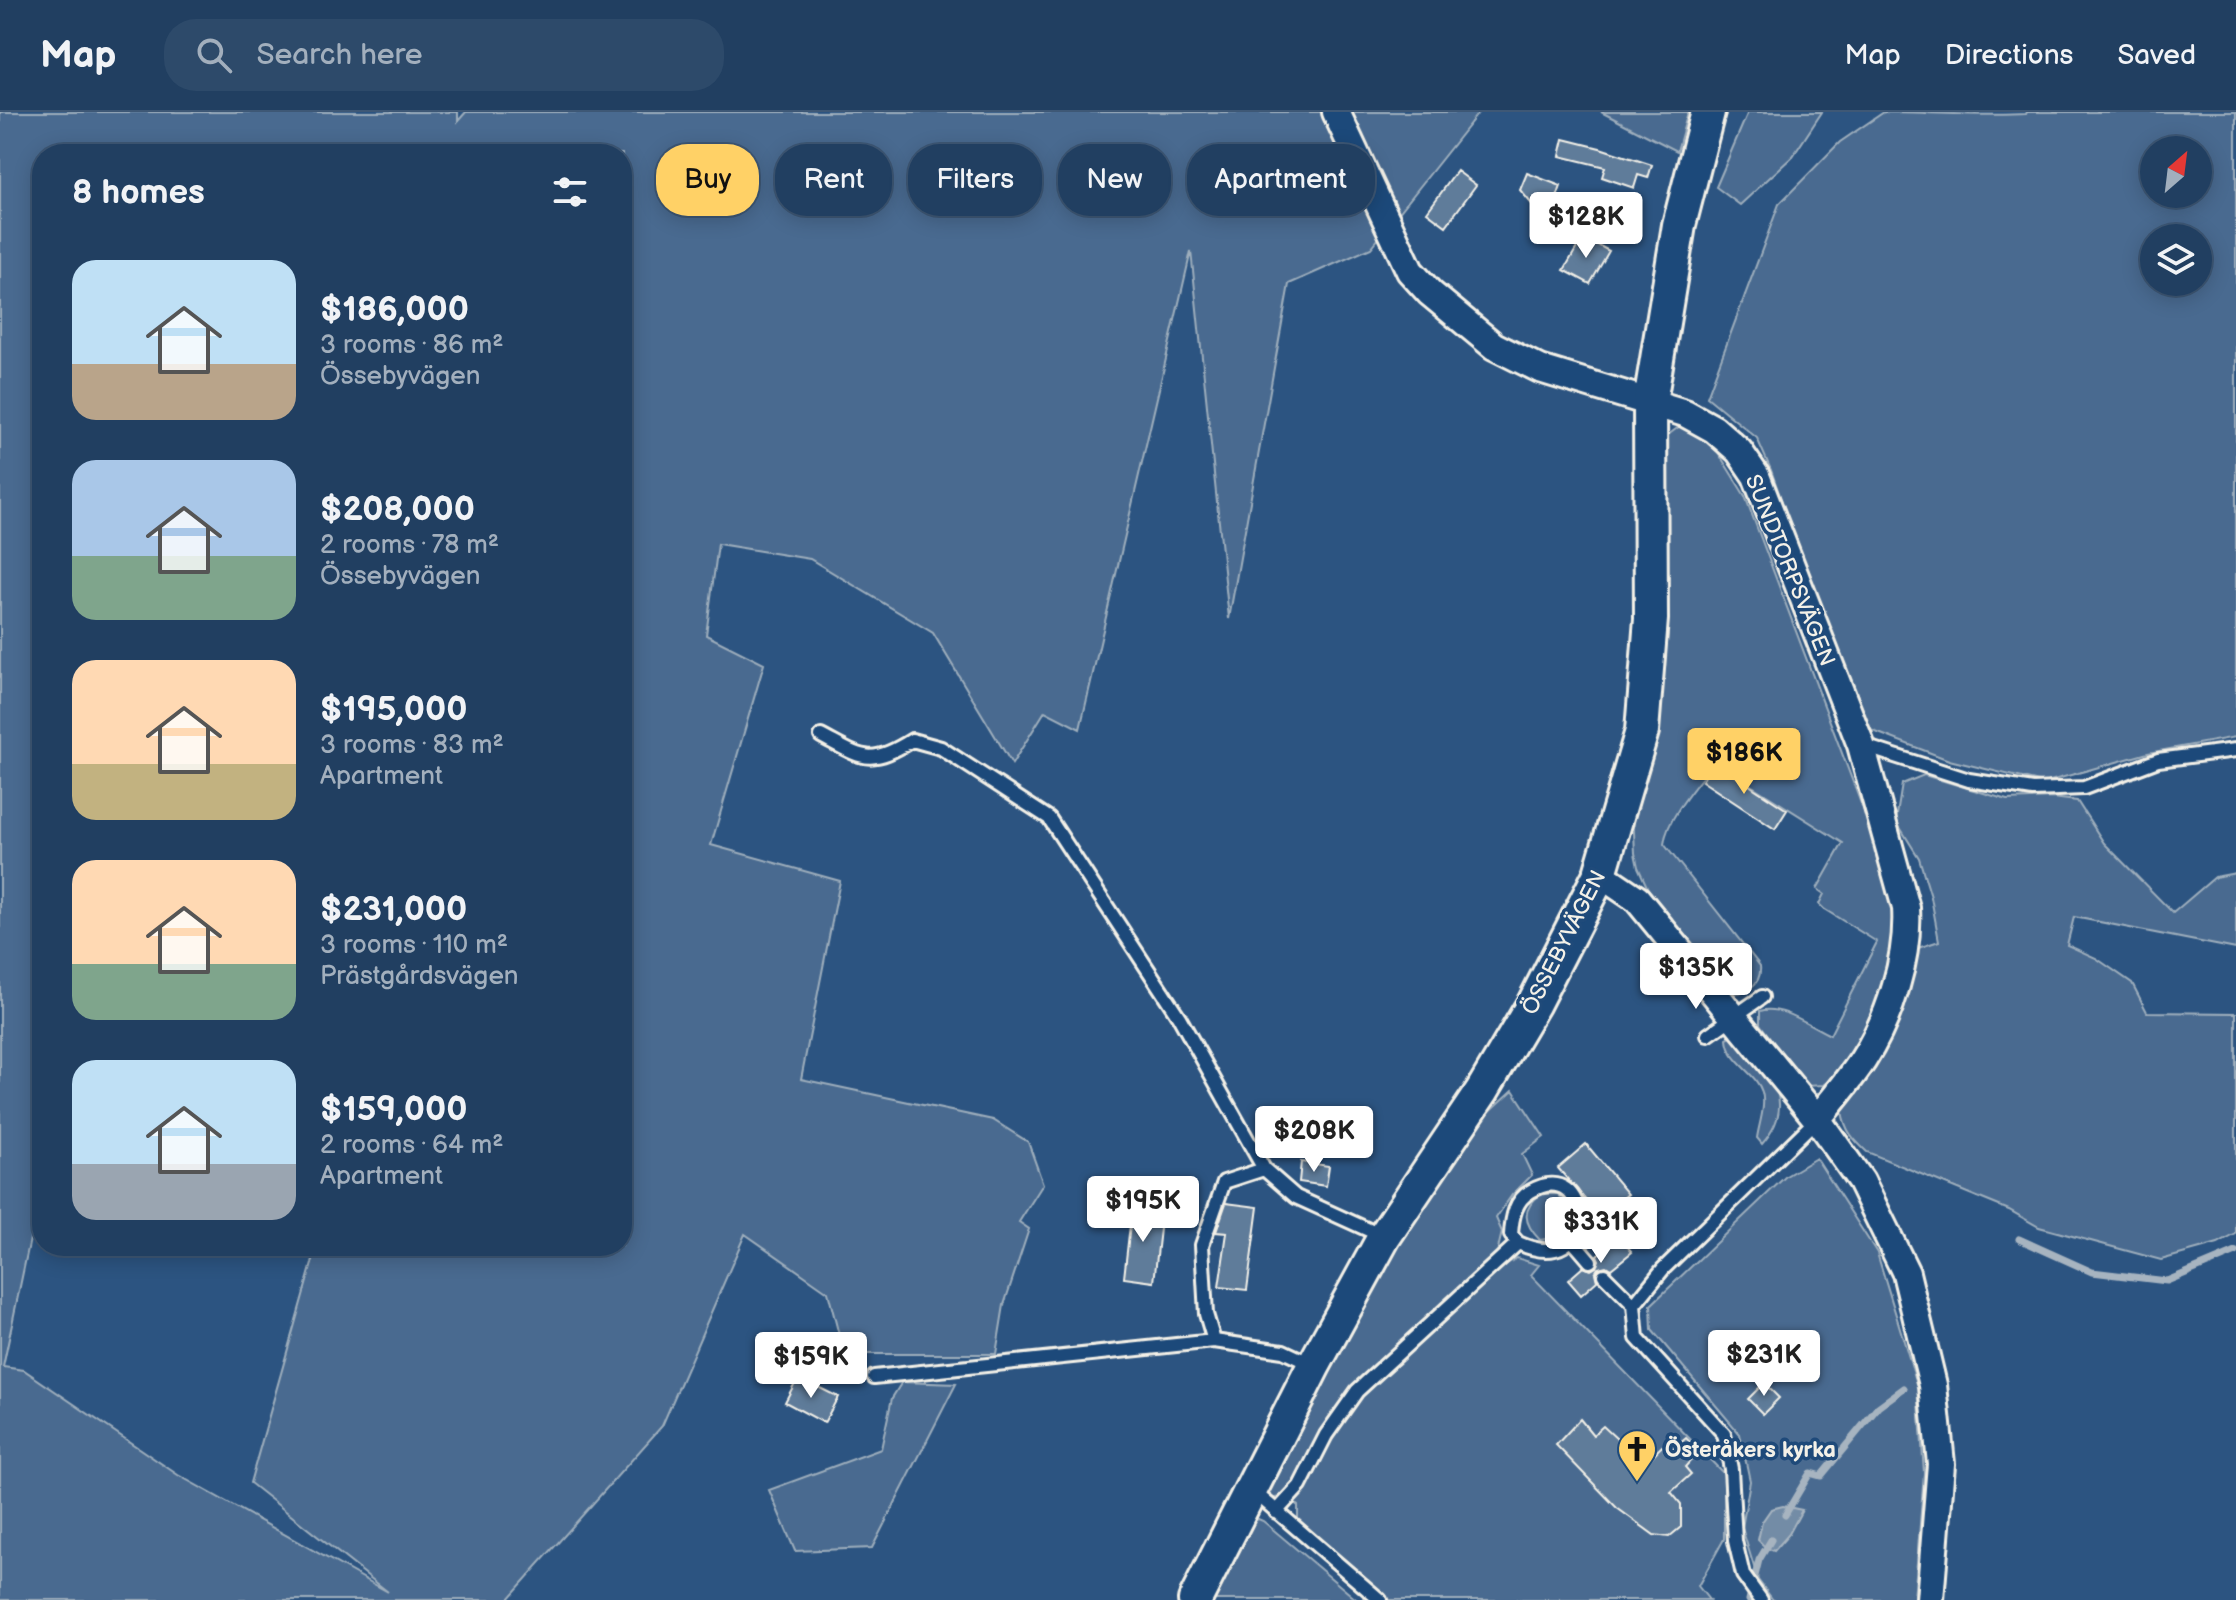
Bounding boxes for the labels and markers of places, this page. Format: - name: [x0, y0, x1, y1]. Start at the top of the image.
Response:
- pin: $128K: [1530, 192, 1642, 260]
- pin: $186K: [1688, 728, 1800, 796]
- pin: $135K: [1640, 943, 1752, 1011]
- pin: $208K: [1258, 1106, 1370, 1174]
- pin: $195K: [1087, 1176, 1199, 1244]
- pin: $331K: [1545, 1197, 1657, 1265]
- pin: $231K: [1708, 1330, 1820, 1398]
- pin: $159K: [755, 1332, 867, 1400]
- church icon: Österåkers kyrka: [1616, 1428, 1658, 1483]
- place label: Österåkers kyrka: [1665, 1435, 1836, 1464]

